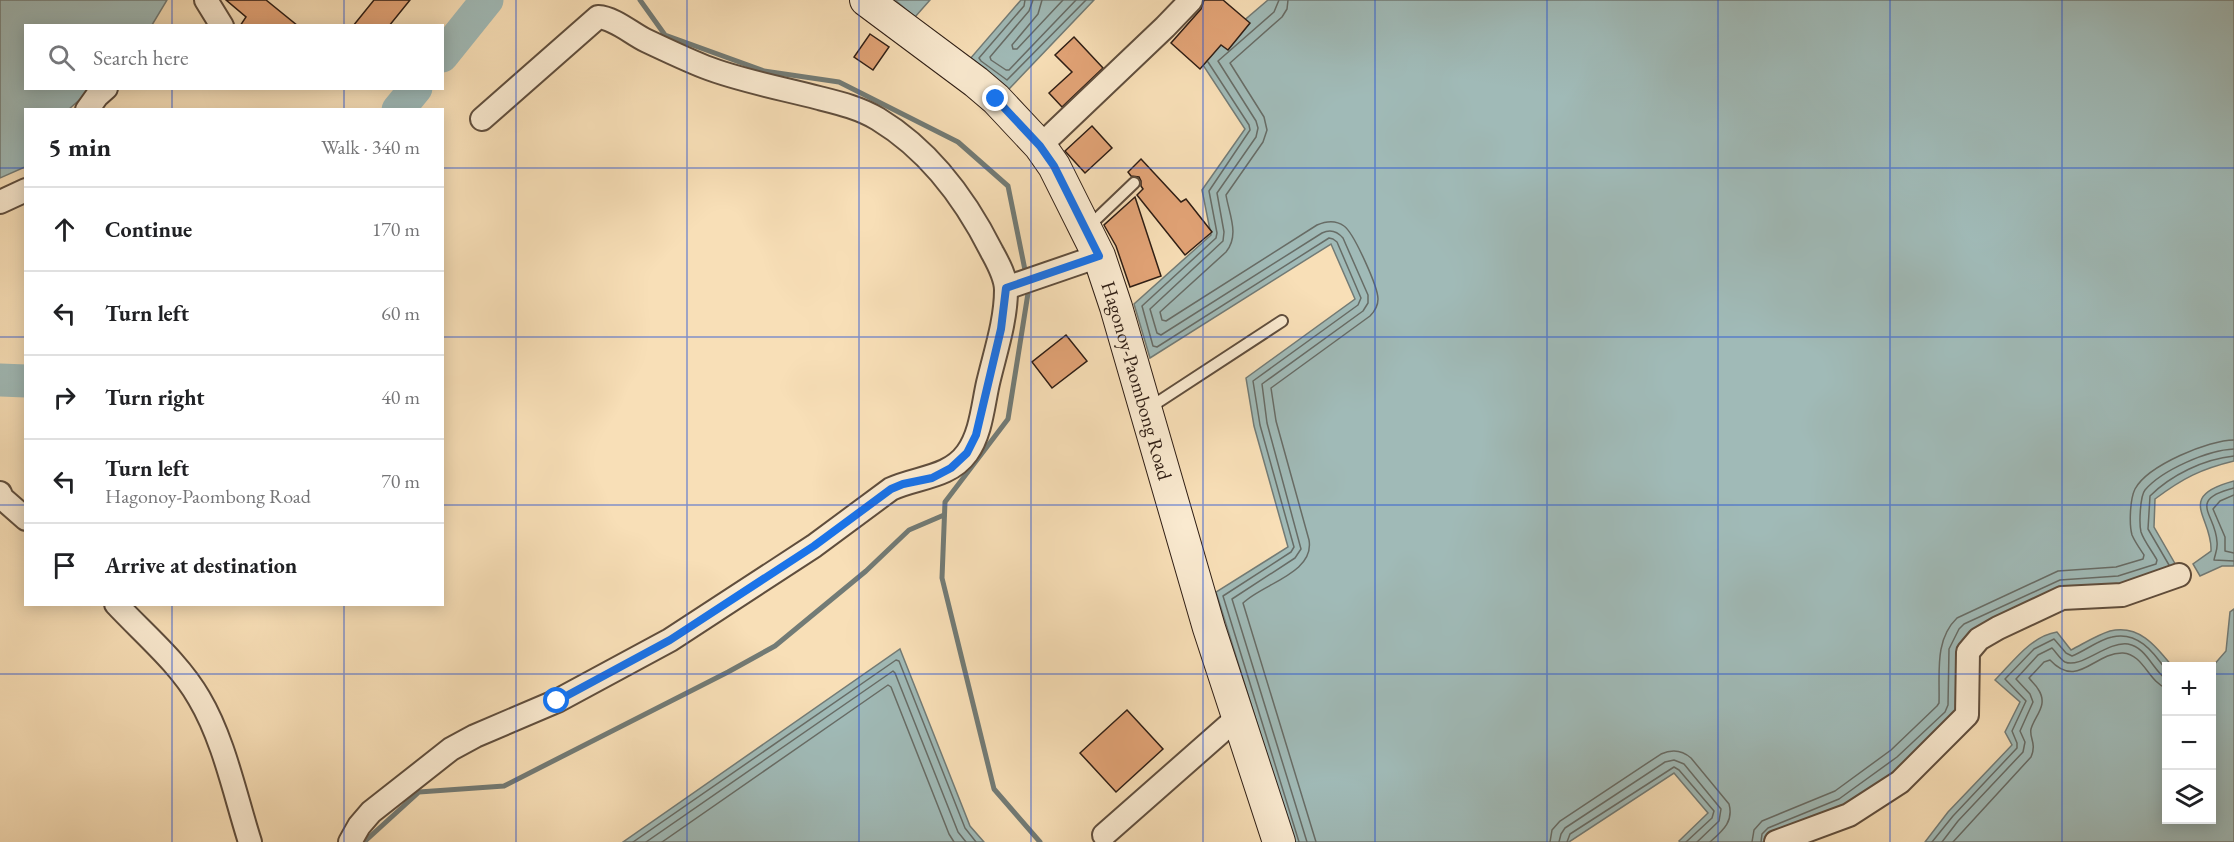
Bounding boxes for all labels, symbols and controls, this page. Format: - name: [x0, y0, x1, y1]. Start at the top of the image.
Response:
- search box: [24, 24, 444, 90]
- icon: search: [45, 41, 78, 74]
- text: Search here: [93, 43, 188, 72]
- route end: [982, 85, 1008, 111]
- text: 5 min: [48, 130, 111, 164]
- text: Walk · 340 m: [321, 134, 420, 160]
- icon: ahead: [48, 213, 81, 246]
- text: Continue: [105, 215, 192, 244]
- text: 170 m: [372, 216, 420, 242]
- street label: Hagonoy-Paombong Road: [1095, 278, 1179, 484]
- icon: left: [48, 297, 81, 330]
- text: Turn left: [105, 299, 189, 328]
- text: 60 m: [381, 300, 420, 326]
- icon: right: [48, 381, 81, 414]
- text: Turn right: [105, 383, 204, 412]
- text: 40 m: [381, 384, 420, 410]
- text: Turn left: [105, 454, 189, 483]
- icon: left: [48, 465, 81, 498]
- text: 70 m: [381, 468, 420, 494]
- text: Hagonoy-Paombong Road: [105, 483, 311, 509]
- icon: arrive: [48, 549, 81, 582]
- text: Arrive at destination: [105, 551, 297, 580]
- map controls: [2162, 662, 2216, 824]
- button: +: [2162, 662, 2216, 716]
- route start: [543, 687, 569, 713]
- button: −: [2162, 716, 2216, 770]
- button: layers: [2162, 770, 2216, 824]

